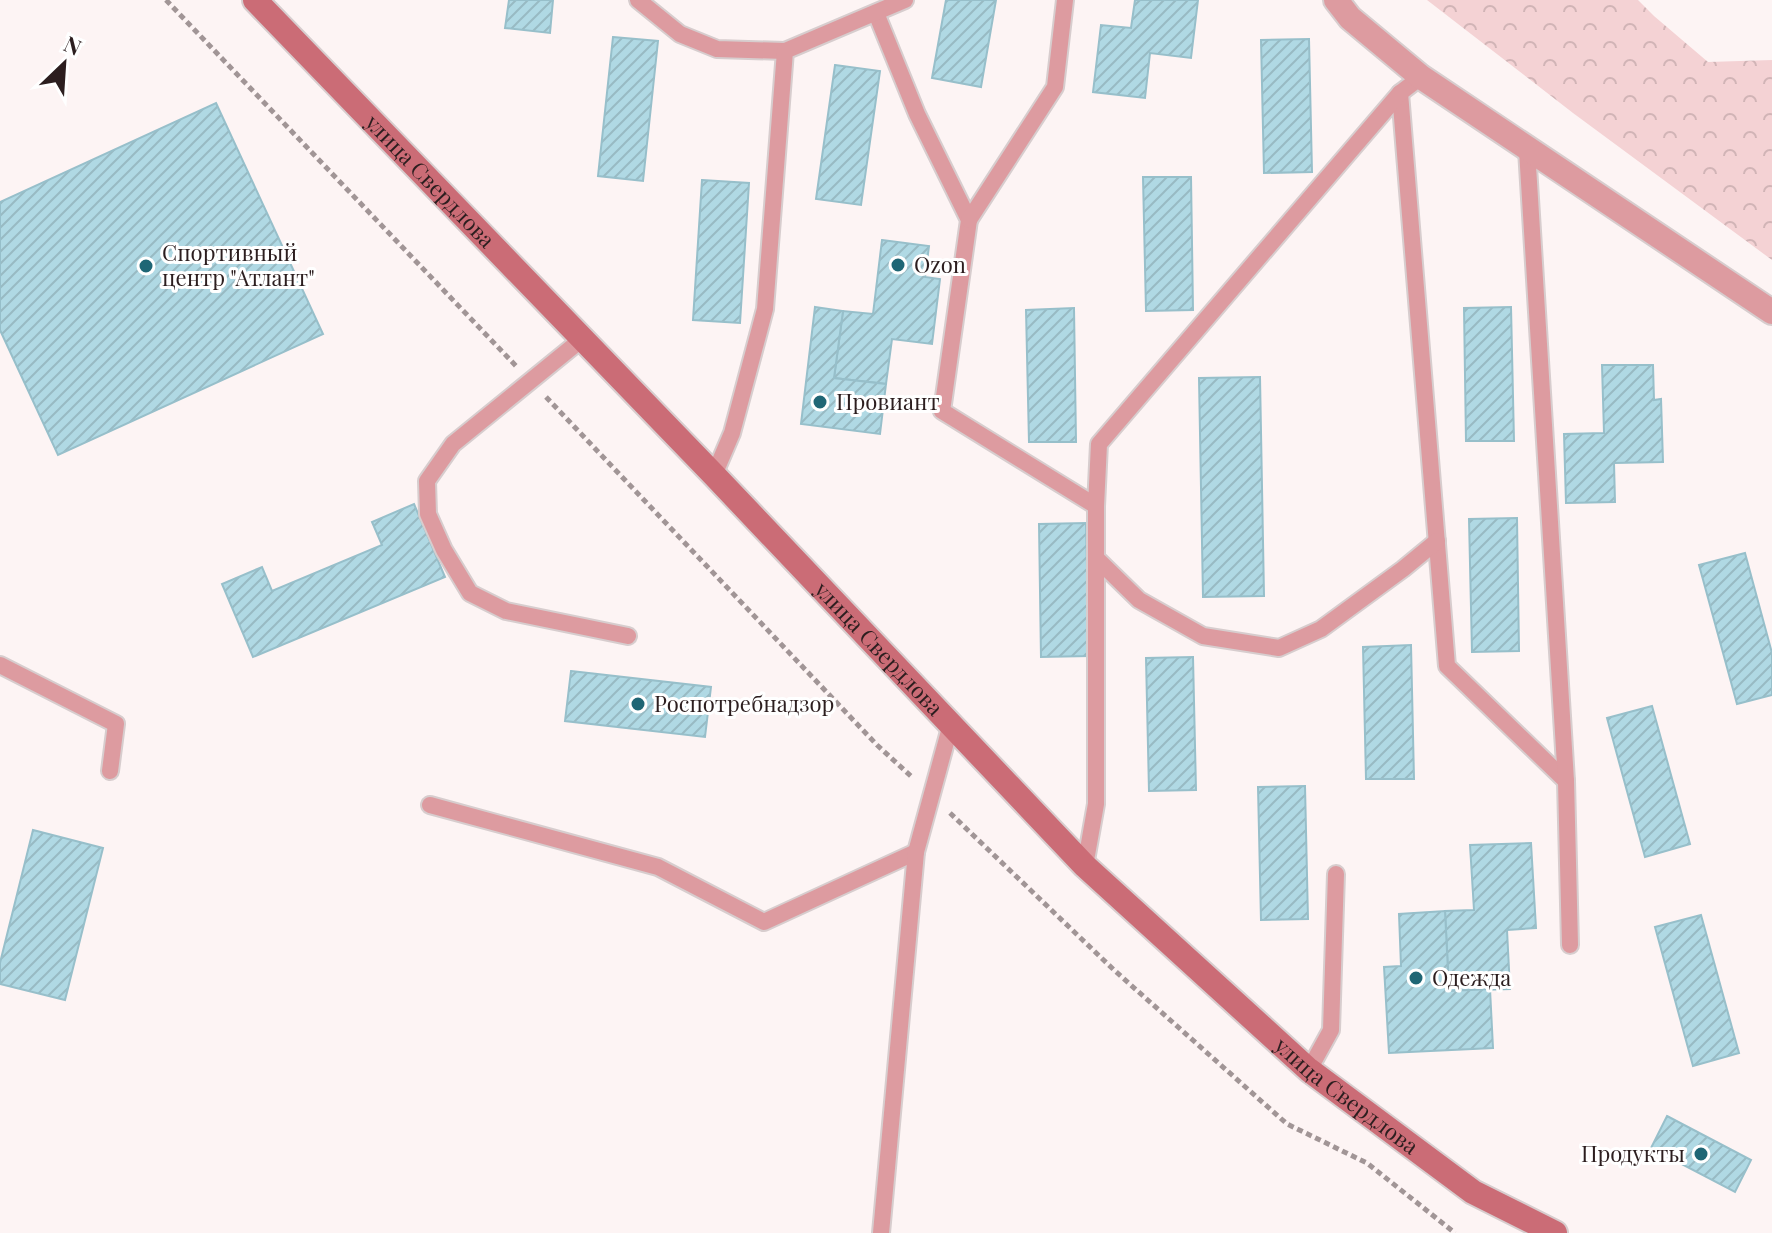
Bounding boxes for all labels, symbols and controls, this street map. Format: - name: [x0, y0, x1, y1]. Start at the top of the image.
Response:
- north arrow: [24, 24, 104, 104]
- text: N: [59, 28, 87, 62]
- street label: улица Свердлова: [359, 107, 502, 254]
- place label: Спортивный центр "Атлант": [162, 237, 315, 292]
- place label: Ozon: [914, 249, 966, 279]
- marker: Ozon: [889, 256, 907, 274]
- marker: Спортивный центр "Атлант": [137, 257, 155, 275]
- place label: Провиант: [836, 386, 940, 416]
- marker: Провиант: [811, 393, 829, 411]
- street label: улица Свердлова: [808, 574, 951, 722]
- place label: Роспотребнадзор: [654, 688, 834, 718]
- marker: Роспотребнадзор: [629, 695, 647, 713]
- place label: Одежда: [1432, 962, 1511, 992]
- marker: Одежда: [1407, 969, 1425, 987]
- street label: улица Свердлова: [1268, 1029, 1425, 1160]
- place label: Продукты: [1581, 1138, 1685, 1168]
- marker: Продукты: [1692, 1145, 1710, 1163]

